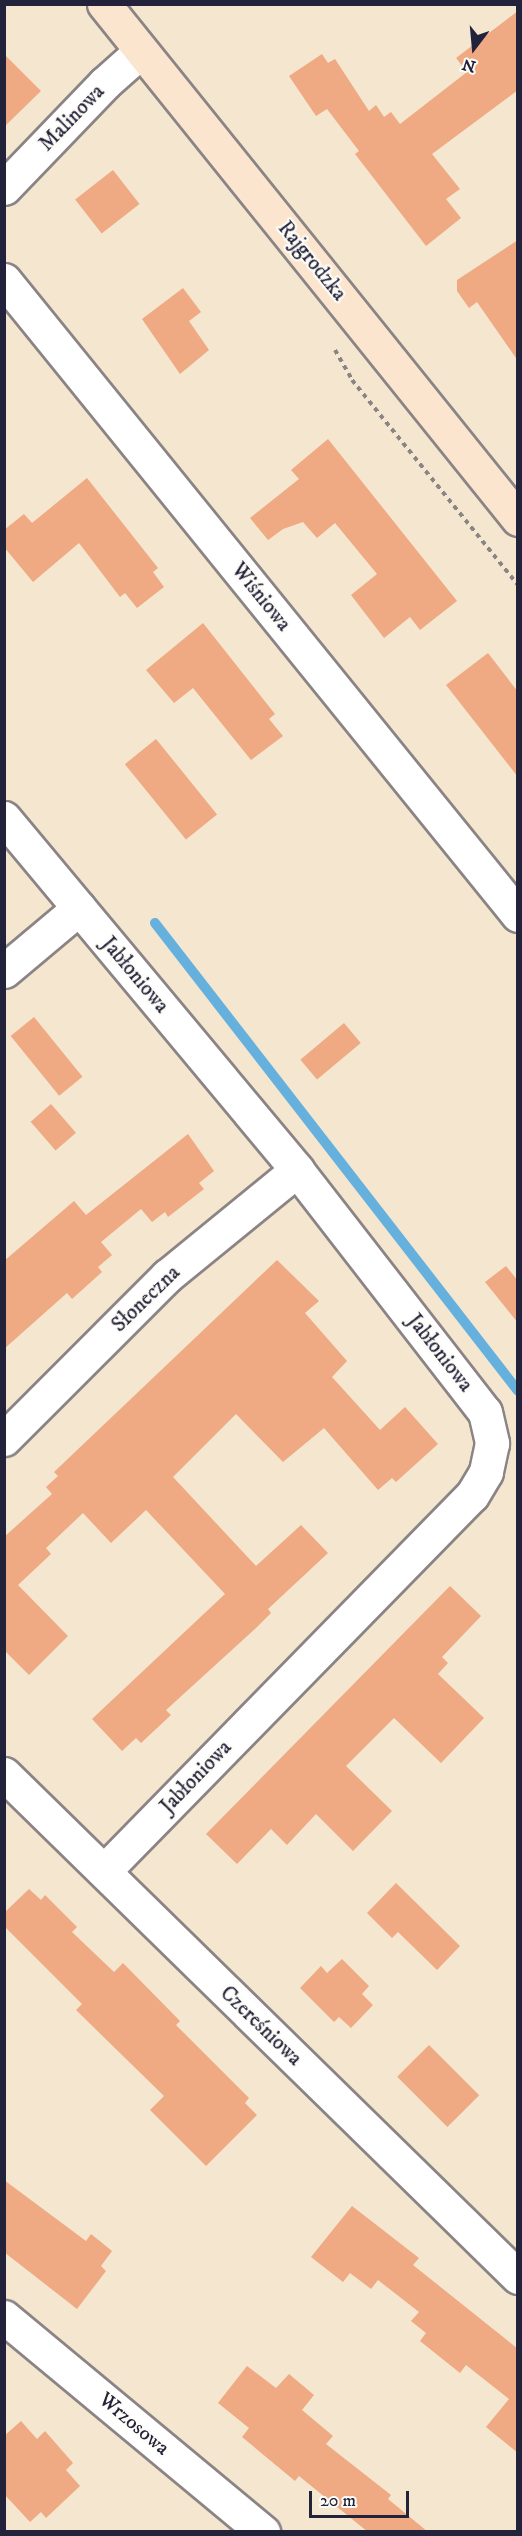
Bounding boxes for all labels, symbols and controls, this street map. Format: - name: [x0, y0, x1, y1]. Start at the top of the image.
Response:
- north arrow: [444, 18, 504, 78]
- text: N: [460, 54, 478, 77]
- street label: Malinowa: [34, 79, 110, 157]
- street label: Rajgrodzka: [272, 216, 352, 306]
- street label: Wiśniowa: [226, 558, 296, 636]
- street label: Jabłoniowa: [96, 932, 174, 1018]
- street label: Słoneczna: [107, 1260, 185, 1338]
- street label: Jabłoniowa: [402, 1309, 478, 1397]
- street label: Jabłoniowa: [155, 1735, 237, 1819]
- street label: Czereśniowa: [215, 1981, 307, 2071]
- street label: Wrzosowa: [93, 2387, 175, 2461]
- scale bar: [312, 2479, 412, 2517]
- text: 20 m: [320, 2490, 356, 2512]

